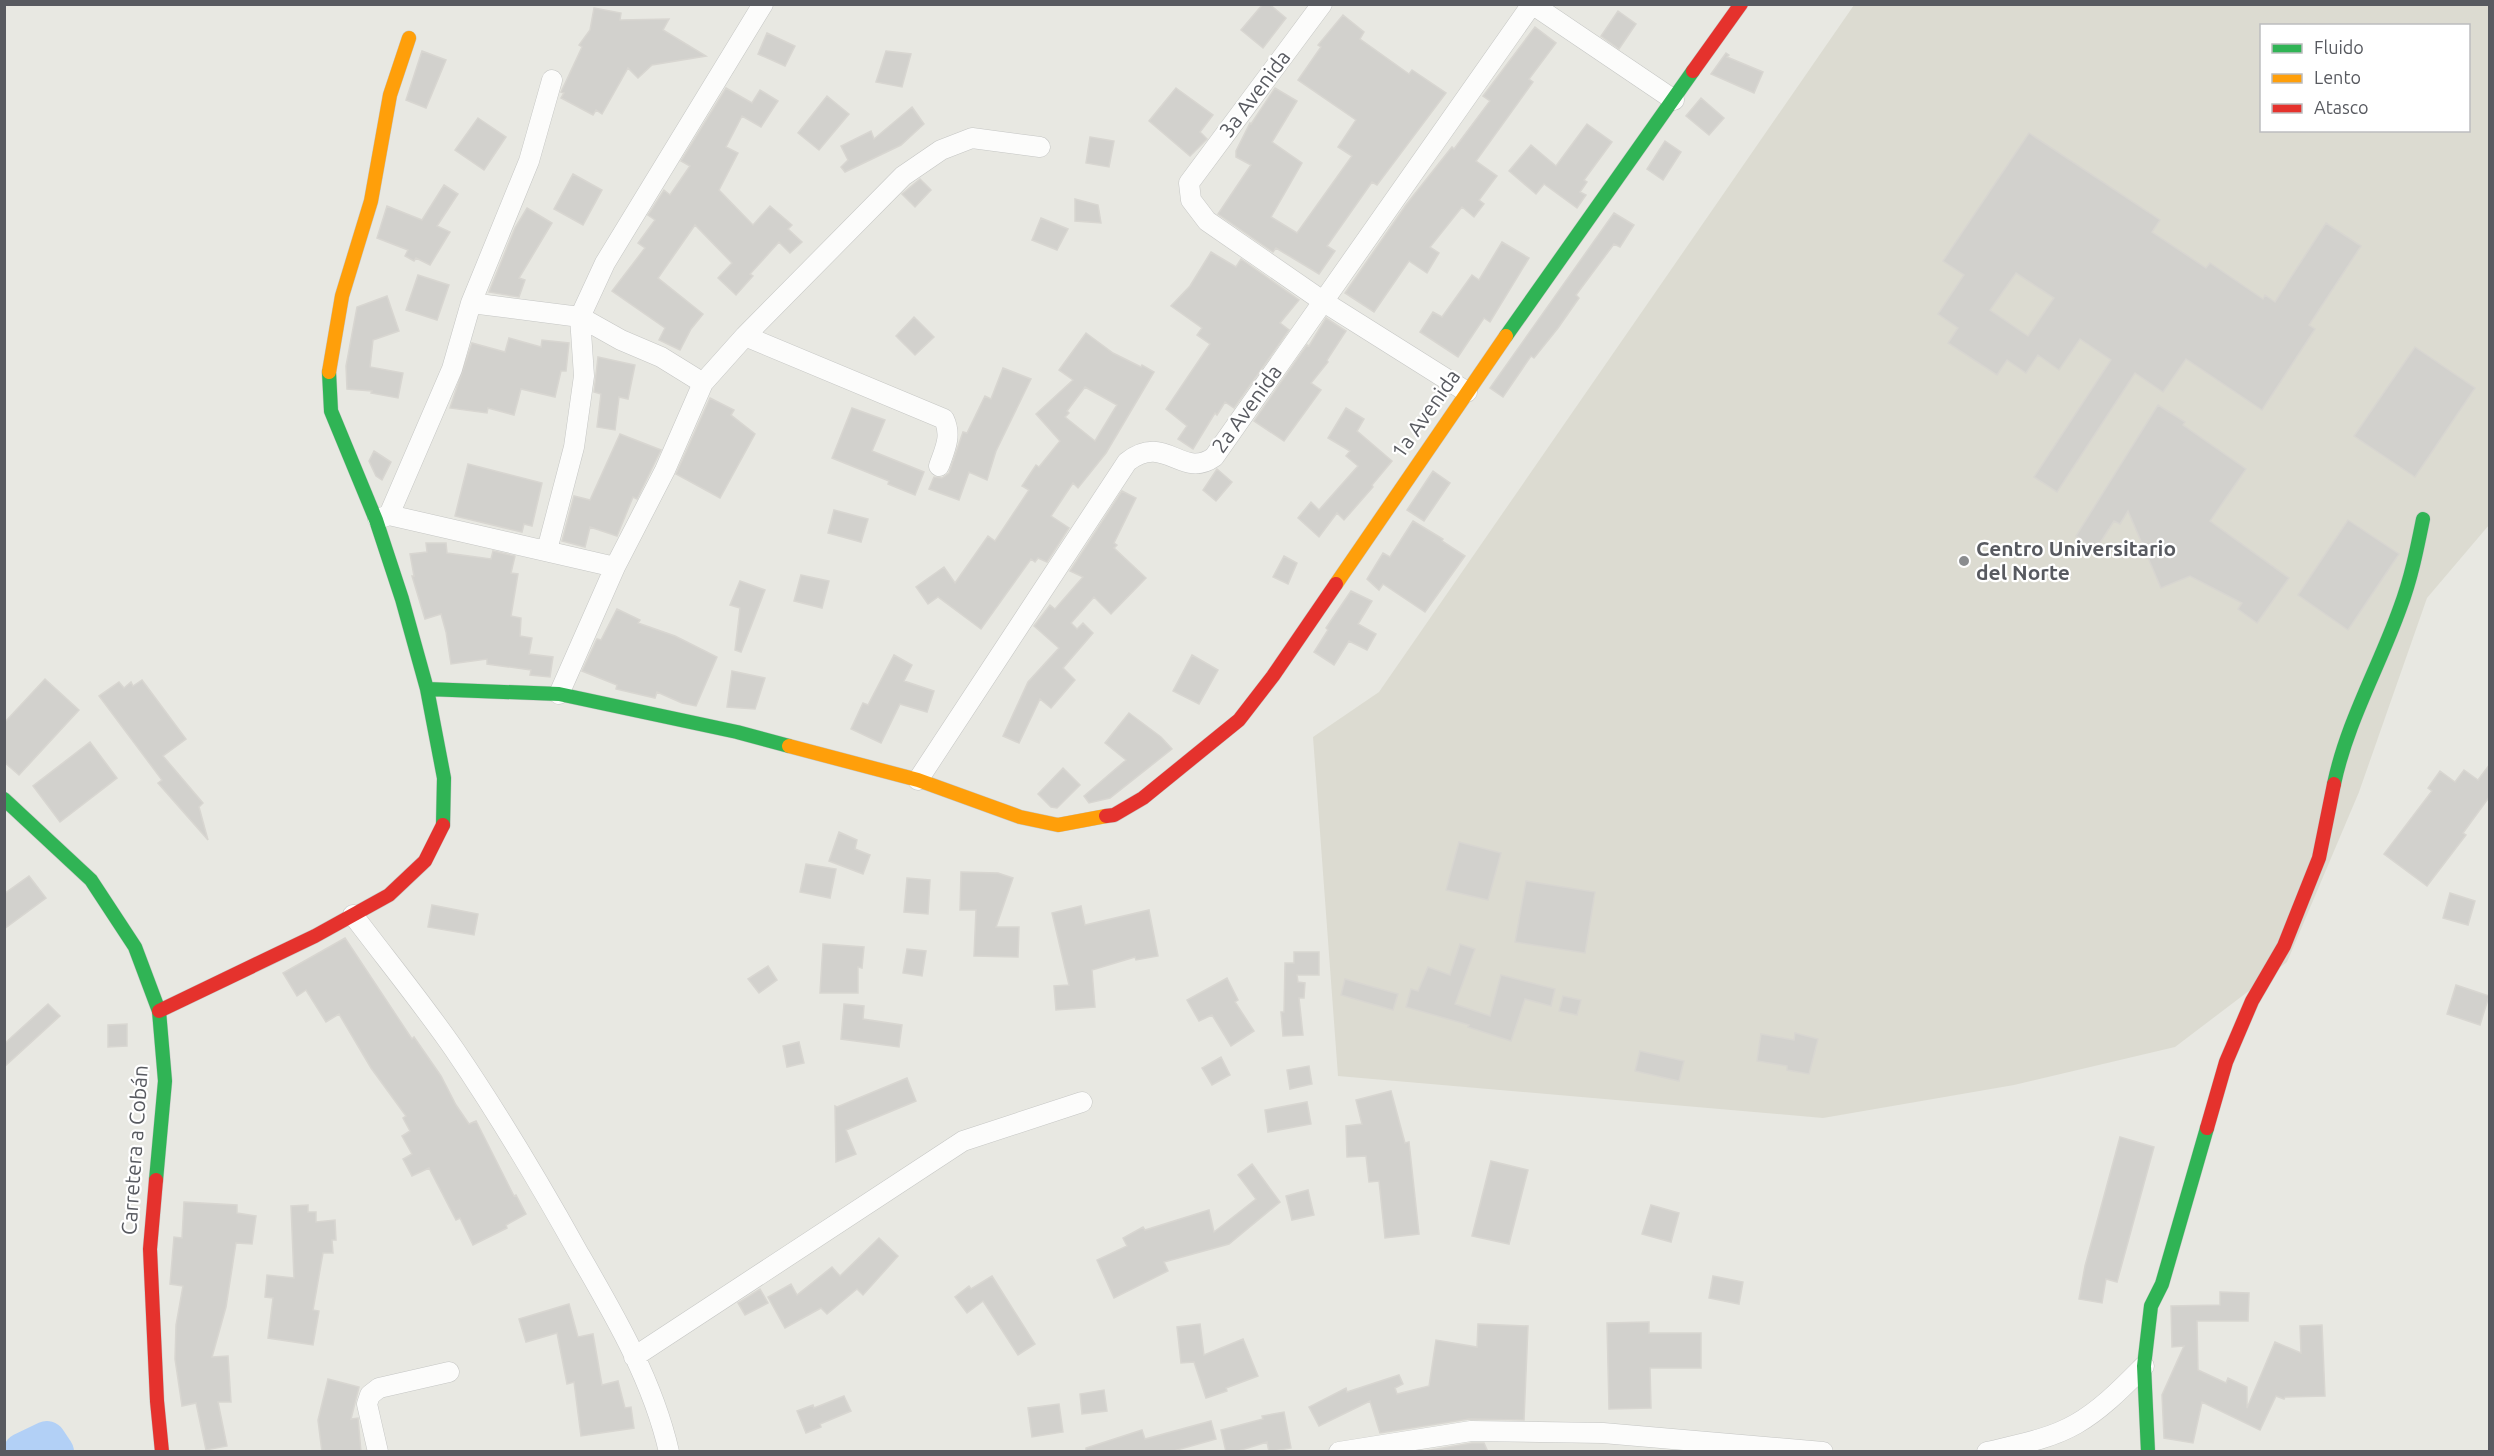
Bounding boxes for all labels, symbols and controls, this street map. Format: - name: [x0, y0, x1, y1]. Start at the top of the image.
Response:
- legend: [2260, 24, 2470, 132]
- text: Fluido: [2314, 37, 2364, 57]
- street label: 3a Avenida: [1214, 45, 1295, 142]
- text: Lento: [2314, 67, 2361, 87]
- text: Atasco: [2314, 97, 2369, 117]
- street label: 2a Avenida: [1206, 360, 1286, 457]
- street label: 1a Avenida: [1386, 364, 1464, 462]
- place label: Centro Universitario del Norte: [1976, 536, 2176, 584]
- marker: Centro Universitario del Norte: [1957, 554, 1971, 568]
- street label: Carretera a Cobán: [116, 1064, 152, 1236]

